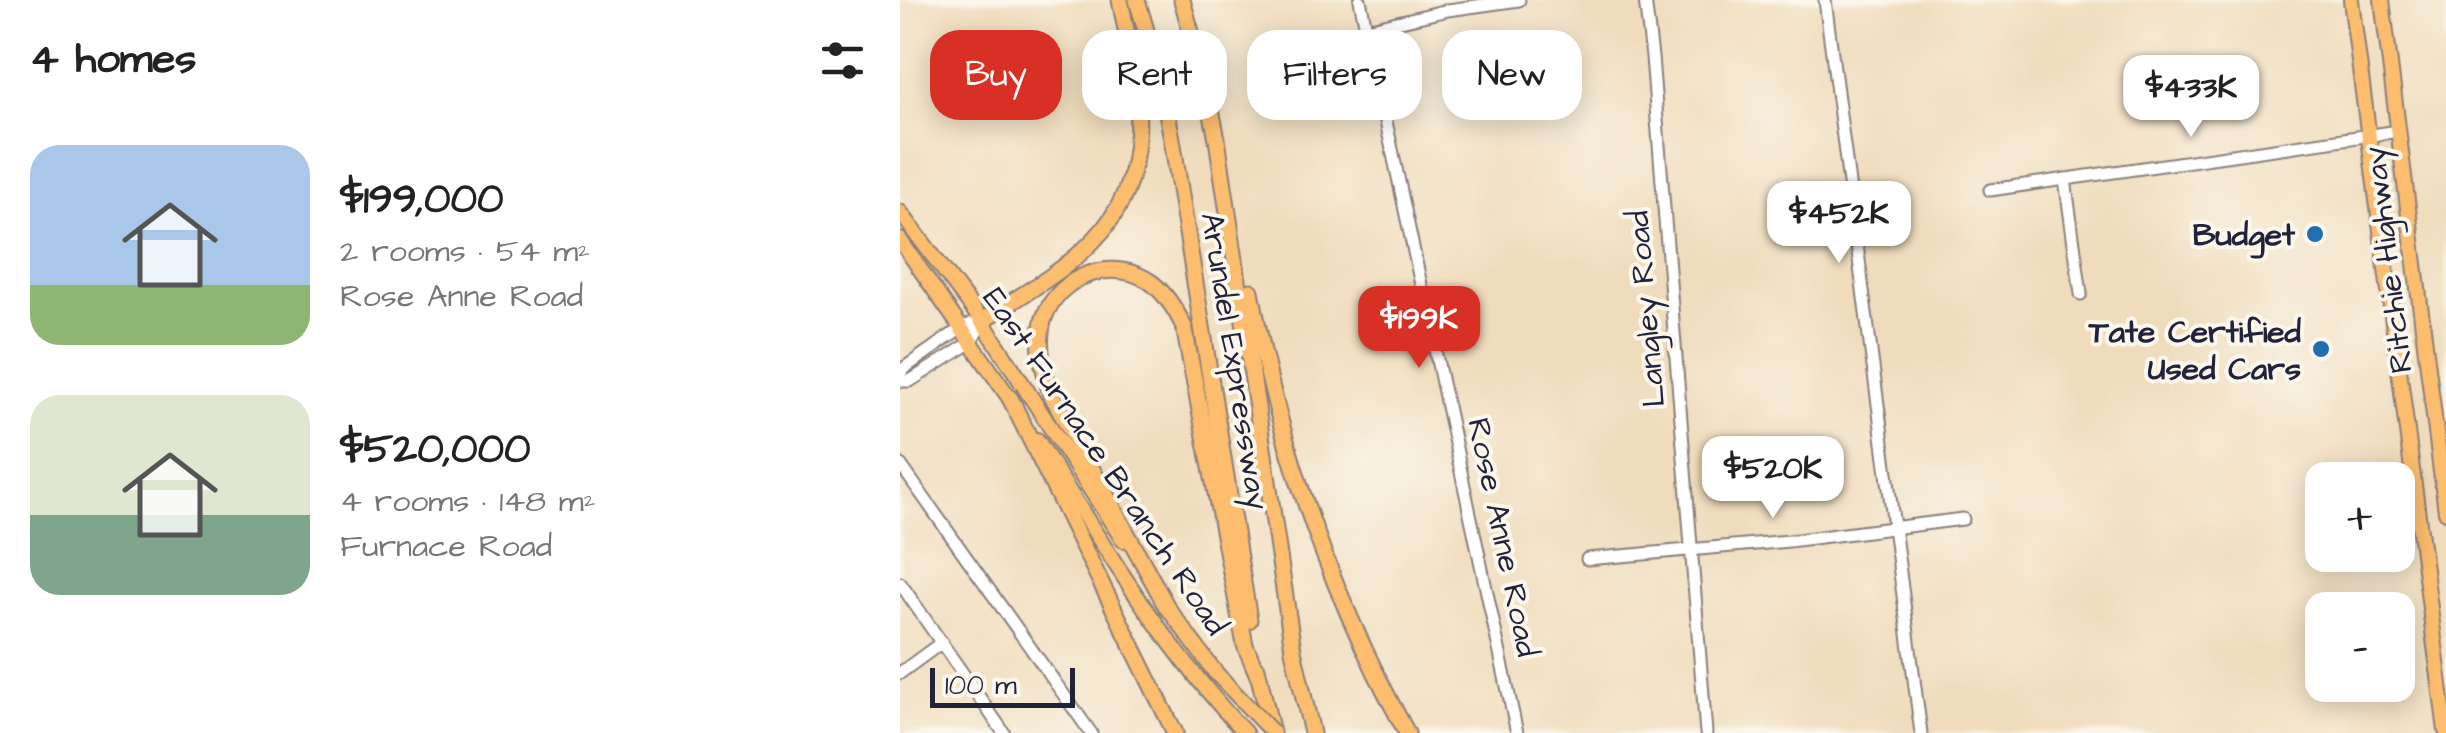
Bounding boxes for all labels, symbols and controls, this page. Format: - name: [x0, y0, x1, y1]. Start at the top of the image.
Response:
- chip: Buy: [930, 30, 1062, 120]
- chip: Rent: [1082, 30, 1227, 120]
- chip: Filters: [1247, 30, 1422, 120]
- chip: New: [1442, 30, 1582, 120]
- text: 4 homes: [30, 31, 196, 89]
- icon: filters: [815, 33, 870, 88]
- pin: $433K: [2121, 55, 2261, 140]
- text: $433K: [2145, 65, 2237, 110]
- street label: Ritchie Highway: [2352, 144, 2425, 376]
- text: $199,000: [340, 171, 504, 229]
- pin: $452K: [1769, 181, 1909, 266]
- icon: home: [110, 185, 230, 305]
- text: $452K: [1789, 191, 1889, 236]
- street label: Arundel Expressway: [1189, 209, 1280, 513]
- street label: Langley Road: [1615, 209, 1678, 409]
- place label: Budget: [2193, 213, 2296, 259]
- marker: Budget: [2304, 223, 2326, 245]
- text: 2 rooms · 54 m²: [340, 229, 590, 274]
- text: Rose Anne Road: [340, 274, 583, 319]
- street label: East Furnace Branch Road: [971, 279, 1238, 645]
- pin: $199K: [1349, 286, 1489, 371]
- text: $199K: [1380, 296, 1458, 341]
- place label: Tate Certified Used Cars: [2088, 310, 2302, 392]
- marker: Tate Certified Used Cars: [2310, 338, 2332, 360]
- street label: Rose Anne Road: [1455, 414, 1550, 661]
- text: $520,000: [340, 421, 531, 479]
- icon: home: [110, 435, 230, 555]
- pin: $520K: [1703, 436, 1843, 521]
- text: $520K: [1724, 446, 1822, 491]
- map controls: [2305, 462, 2415, 702]
- button: +: [2305, 462, 2415, 572]
- text: 4 rooms · 148 m²: [340, 479, 596, 524]
- text: Furnace Road: [340, 524, 552, 569]
- button: −: [2305, 592, 2415, 702]
- scale bar: [930, 663, 1075, 708]
- text: 100 m: [945, 666, 1017, 705]

